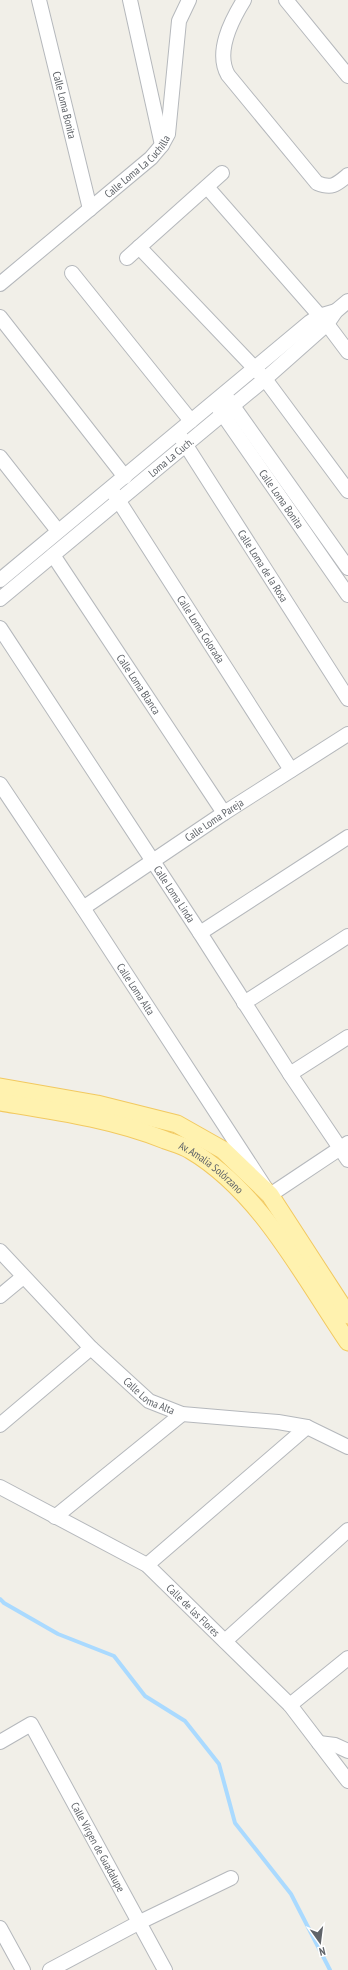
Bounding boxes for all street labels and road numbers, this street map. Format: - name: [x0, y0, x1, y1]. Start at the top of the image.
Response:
- street label: Calle Loma Bonita: [50, 70, 80, 140]
- street label: Calle Loma La Cuchilla: [102, 133, 173, 201]
- street label: Loma La Cuch.: [145, 434, 196, 480]
- street label: Calle Loma Bonita: [256, 467, 307, 531]
- street label: Calle Loma de la Rosa: [235, 527, 291, 604]
- street label: Calle Loma Colorada: [174, 593, 228, 666]
- street label: Calle Loma Blanca: [114, 651, 164, 717]
- street label: Calle Loma Pareja: [182, 795, 246, 844]
- street label: Calle Loma Linda: [151, 863, 198, 925]
- street label: Calle Loma Alta: [114, 961, 158, 1018]
- street label: Av. Amalia Solórzano: [177, 1138, 247, 1197]
- street label: Calle Loma Alta: [121, 1374, 177, 1417]
- street label: Calle de las Flores: [164, 1581, 223, 1640]
- street label: Calle Virgen de Guadalupe: [68, 1800, 128, 1895]

